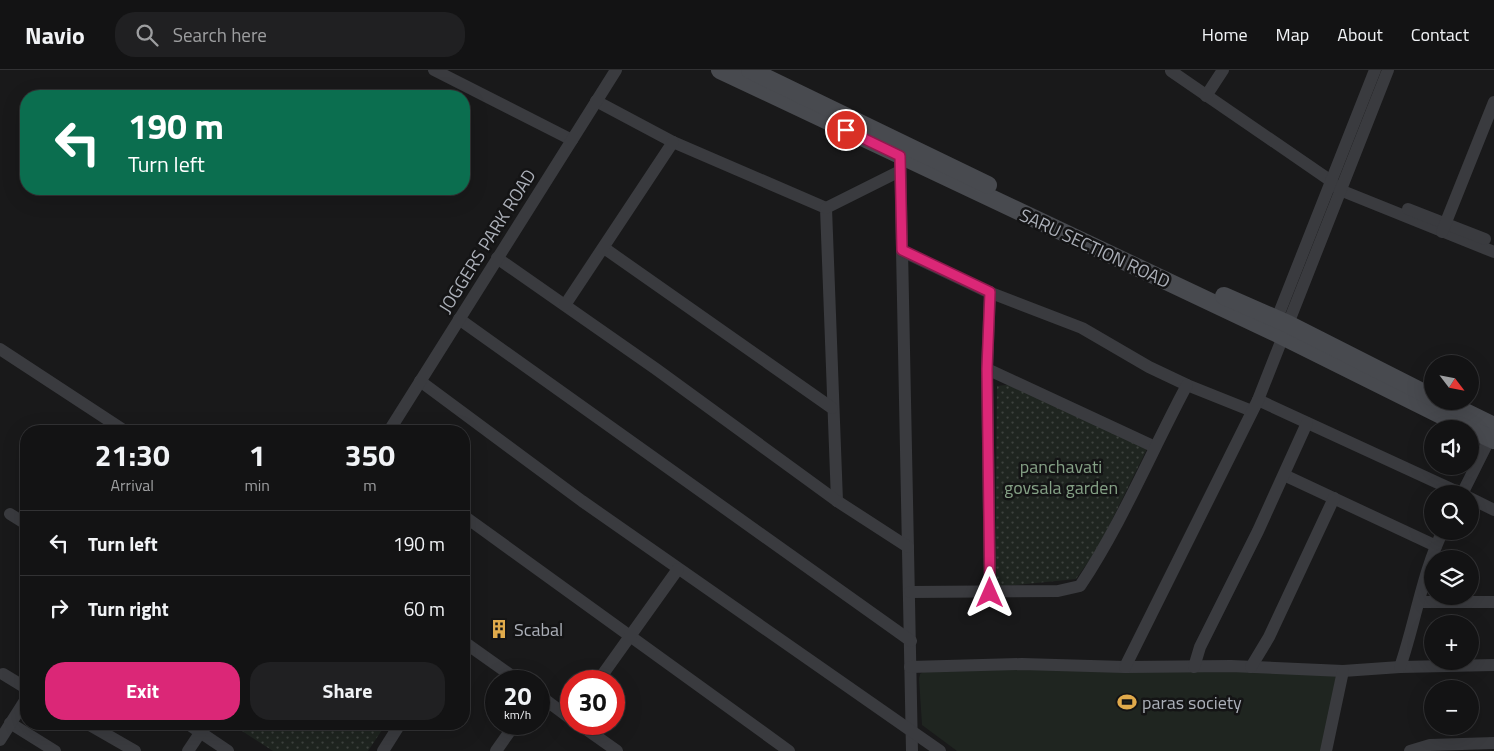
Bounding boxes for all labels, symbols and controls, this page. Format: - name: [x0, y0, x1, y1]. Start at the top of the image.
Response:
- search box: [115, 12, 465, 57]
- text: Navio: [25, 17, 85, 53]
- text: Search here: [173, 20, 267, 49]
- icon: search: [133, 21, 161, 49]
- text: Home: [1202, 21, 1248, 48]
- text: Map: [1276, 21, 1309, 48]
- text: About: [1337, 21, 1383, 48]
- text: Contact: [1411, 21, 1469, 48]
- text: 190 m: [128, 99, 224, 153]
- pin: [825, 109, 867, 151]
- icon: left: [45, 110, 110, 175]
- icon: arrive: [832, 116, 860, 144]
- text: Turn left: [128, 147, 205, 181]
- street label: JOGGERS PARK ROAD: [432, 164, 542, 318]
- street label: SARU SECTION ROAD: [1015, 201, 1175, 295]
- north arrow: [1424, 355, 1479, 410]
- map controls: [1424, 355, 1479, 735]
- button: sound: [1424, 420, 1479, 475]
- text: 21:30: [95, 432, 170, 478]
- text: 1: [249, 432, 266, 478]
- text: 350: [345, 432, 395, 478]
- park label: panchavati govsala garden: [1004, 453, 1118, 501]
- text: Arrival: [111, 473, 154, 497]
- text: min: [244, 473, 270, 497]
- text: m: [363, 473, 377, 497]
- button: search: [1424, 485, 1479, 540]
- icon: left: [45, 529, 73, 557]
- text: Turn left: [88, 529, 158, 558]
- text: 190 m: [393, 529, 445, 558]
- button: layers: [1424, 550, 1479, 605]
- position arrow: [963, 566, 1015, 618]
- icon: right: [45, 594, 73, 622]
- text: Turn right: [88, 594, 169, 623]
- text: 60 m: [404, 594, 445, 623]
- button: +: [1424, 615, 1479, 670]
- place label: Scabal: [514, 616, 563, 643]
- building icon: Scabal: [488, 618, 510, 640]
- button: Exit: [45, 662, 240, 720]
- button: Share: [250, 662, 445, 720]
- speed limit sign: 30: [560, 670, 625, 735]
- text: 20: [503, 677, 532, 715]
- button: −: [1424, 680, 1479, 735]
- place label: paras society: [1142, 689, 1242, 716]
- sports icon: paras society: [1116, 691, 1138, 713]
- text: km/h: [504, 705, 531, 724]

